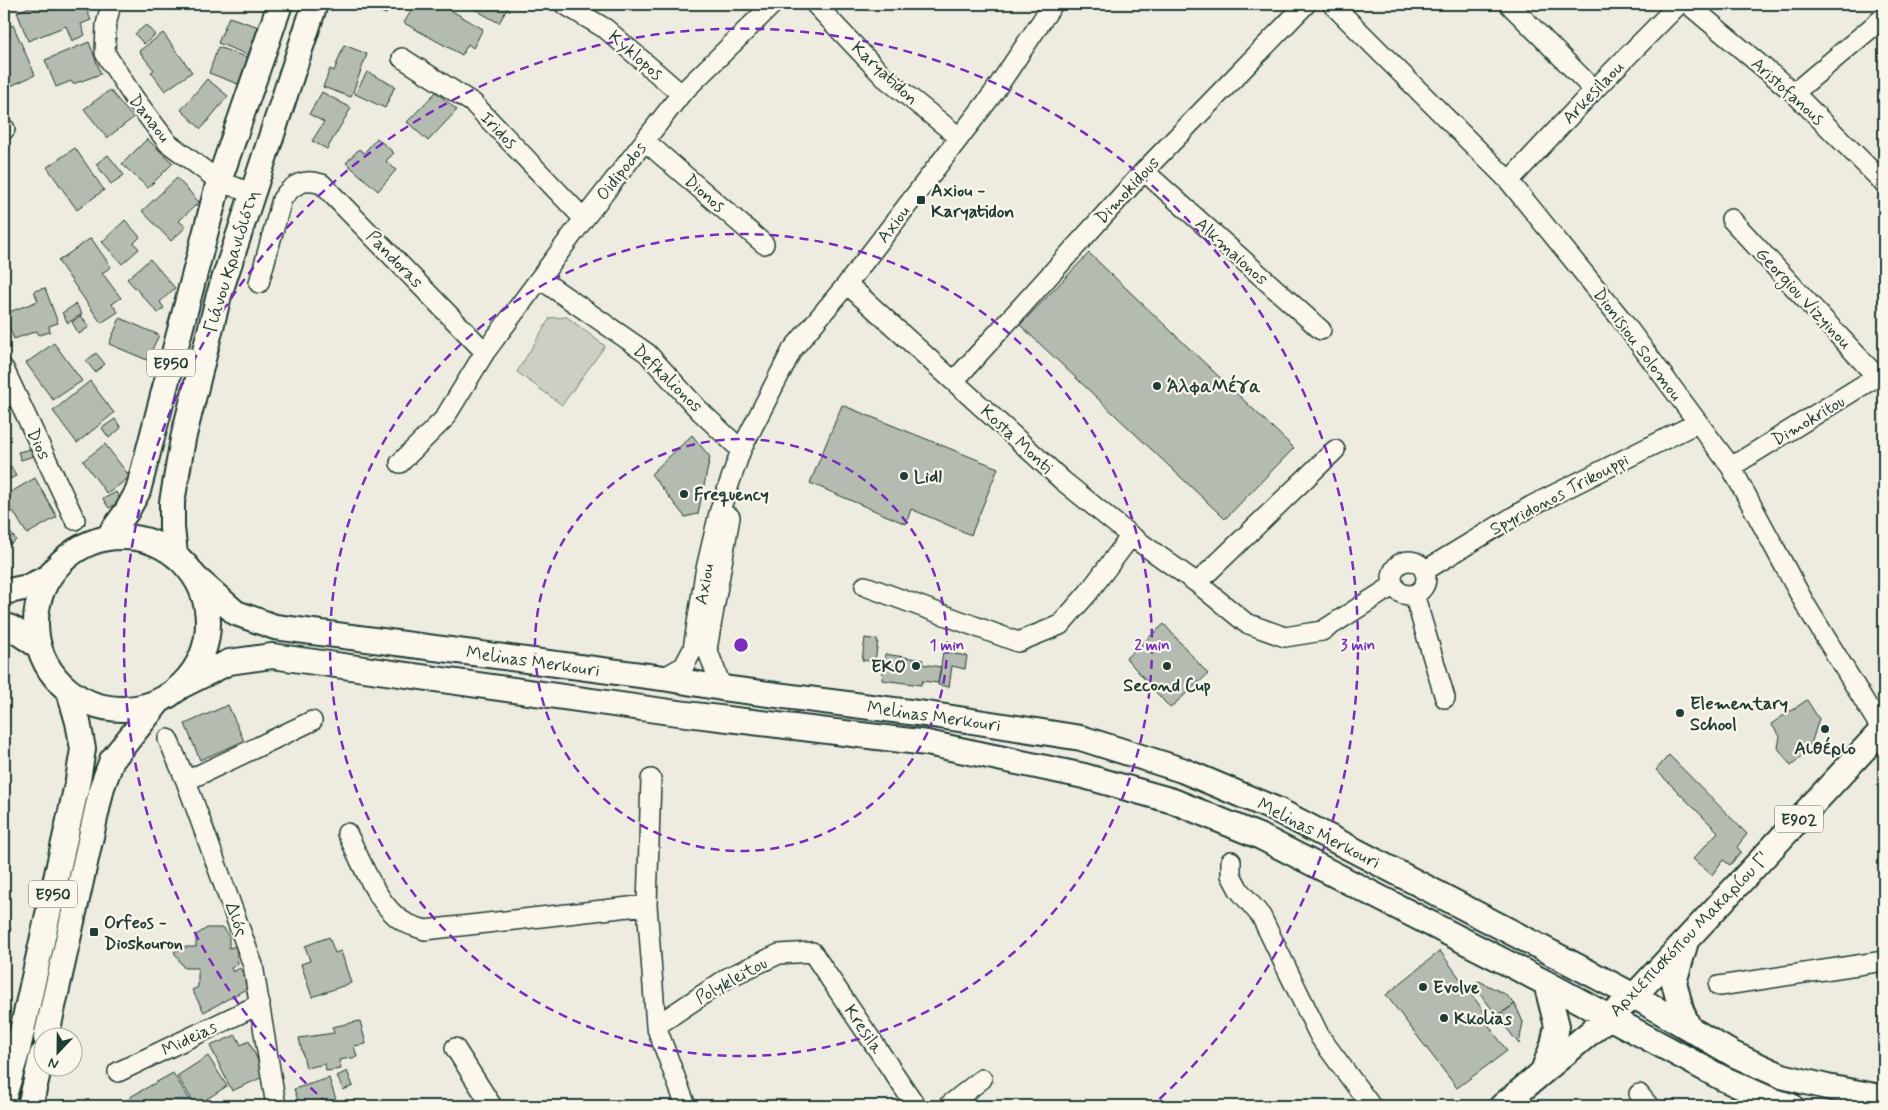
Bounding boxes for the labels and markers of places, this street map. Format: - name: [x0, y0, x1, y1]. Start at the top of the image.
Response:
- place label: Axiou - Karyatidon: [931, 179, 1014, 224]
- marker: Axiou - Karyatidon: [915, 194, 927, 206]
- place label: ΆλφαΜέγα: [1167, 374, 1261, 399]
- marker: ΆλφαΜέγα: [1151, 380, 1163, 392]
- place label: Lidl: [914, 465, 942, 489]
- marker: Lidl: [898, 470, 910, 482]
- place label: Frequency: [694, 483, 769, 507]
- marker: Frequency: [678, 488, 690, 500]
- centre of rings: [732, 636, 750, 654]
- place label: EKO: [871, 655, 906, 679]
- marker: EKO: [910, 660, 922, 672]
- marker: Second Cup: [1161, 660, 1173, 672]
- place label: Second Cup: [1123, 674, 1211, 698]
- place label: Elementary School: [1690, 692, 1788, 737]
- marker: Elementary School: [1674, 707, 1686, 719]
- marker: Αιθέριο: [1819, 723, 1831, 735]
- place label: Αιθέριο: [1794, 736, 1856, 761]
- place label: Orfeos - Dioskouron: [104, 911, 183, 956]
- marker: Orfeos - Dioskouron: [88, 926, 100, 938]
- place label: Evolve: [1433, 976, 1480, 1000]
- marker: Evolve: [1417, 981, 1429, 993]
- place label: Kkolias: [1454, 1007, 1512, 1031]
- marker: Kkolias: [1438, 1012, 1450, 1024]

